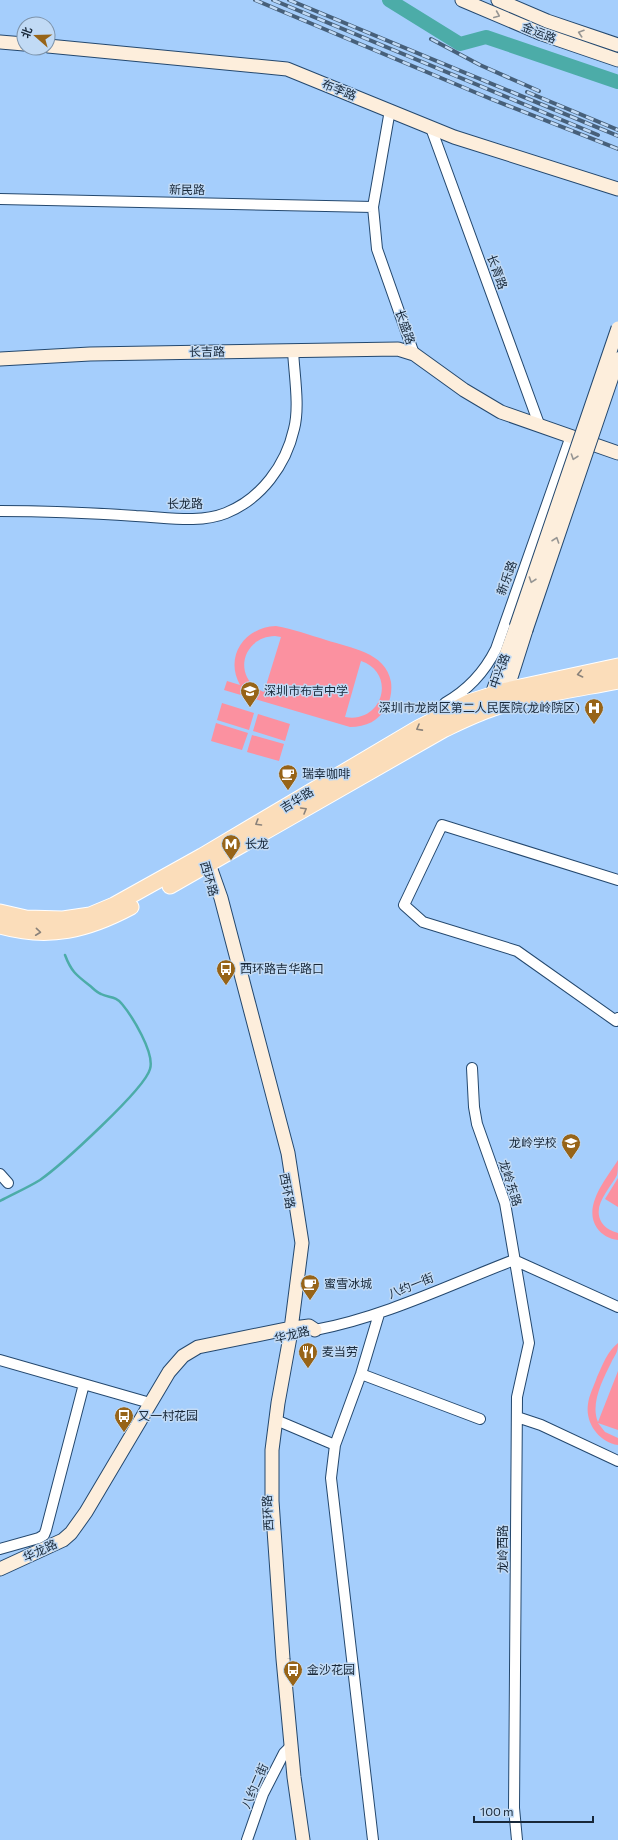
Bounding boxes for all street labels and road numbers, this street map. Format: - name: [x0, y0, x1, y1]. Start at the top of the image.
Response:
- street label: 金运路: [520, 19, 559, 45]
- street label: 布李路: [320, 76, 359, 102]
- street label: 新民路: [169, 182, 205, 196]
- street label: 长青路: [485, 252, 511, 291]
- street label: 长盛路: [393, 307, 418, 346]
- street label: 长吉路: [189, 344, 225, 358]
- street label: 长龙路: [167, 496, 203, 510]
- street label: 新乐路: [493, 558, 519, 597]
- street label: 中兴路: [486, 651, 512, 690]
- street label: 吉华路: [277, 784, 316, 814]
- street label: 西环路: [198, 859, 222, 898]
- street label: 龙岭东路: [497, 1158, 525, 1208]
- street label: 西环路: [278, 1172, 298, 1210]
- street label: 八约一街: [386, 1270, 436, 1301]
- street label: 华龙路: [273, 1323, 311, 1345]
- street label: 西环路: [259, 1495, 275, 1531]
- street label: 龙岭西路: [495, 1525, 509, 1573]
- street label: 华龙路: [20, 1536, 59, 1564]
- street label: 八约二街: [238, 1761, 270, 1810]

